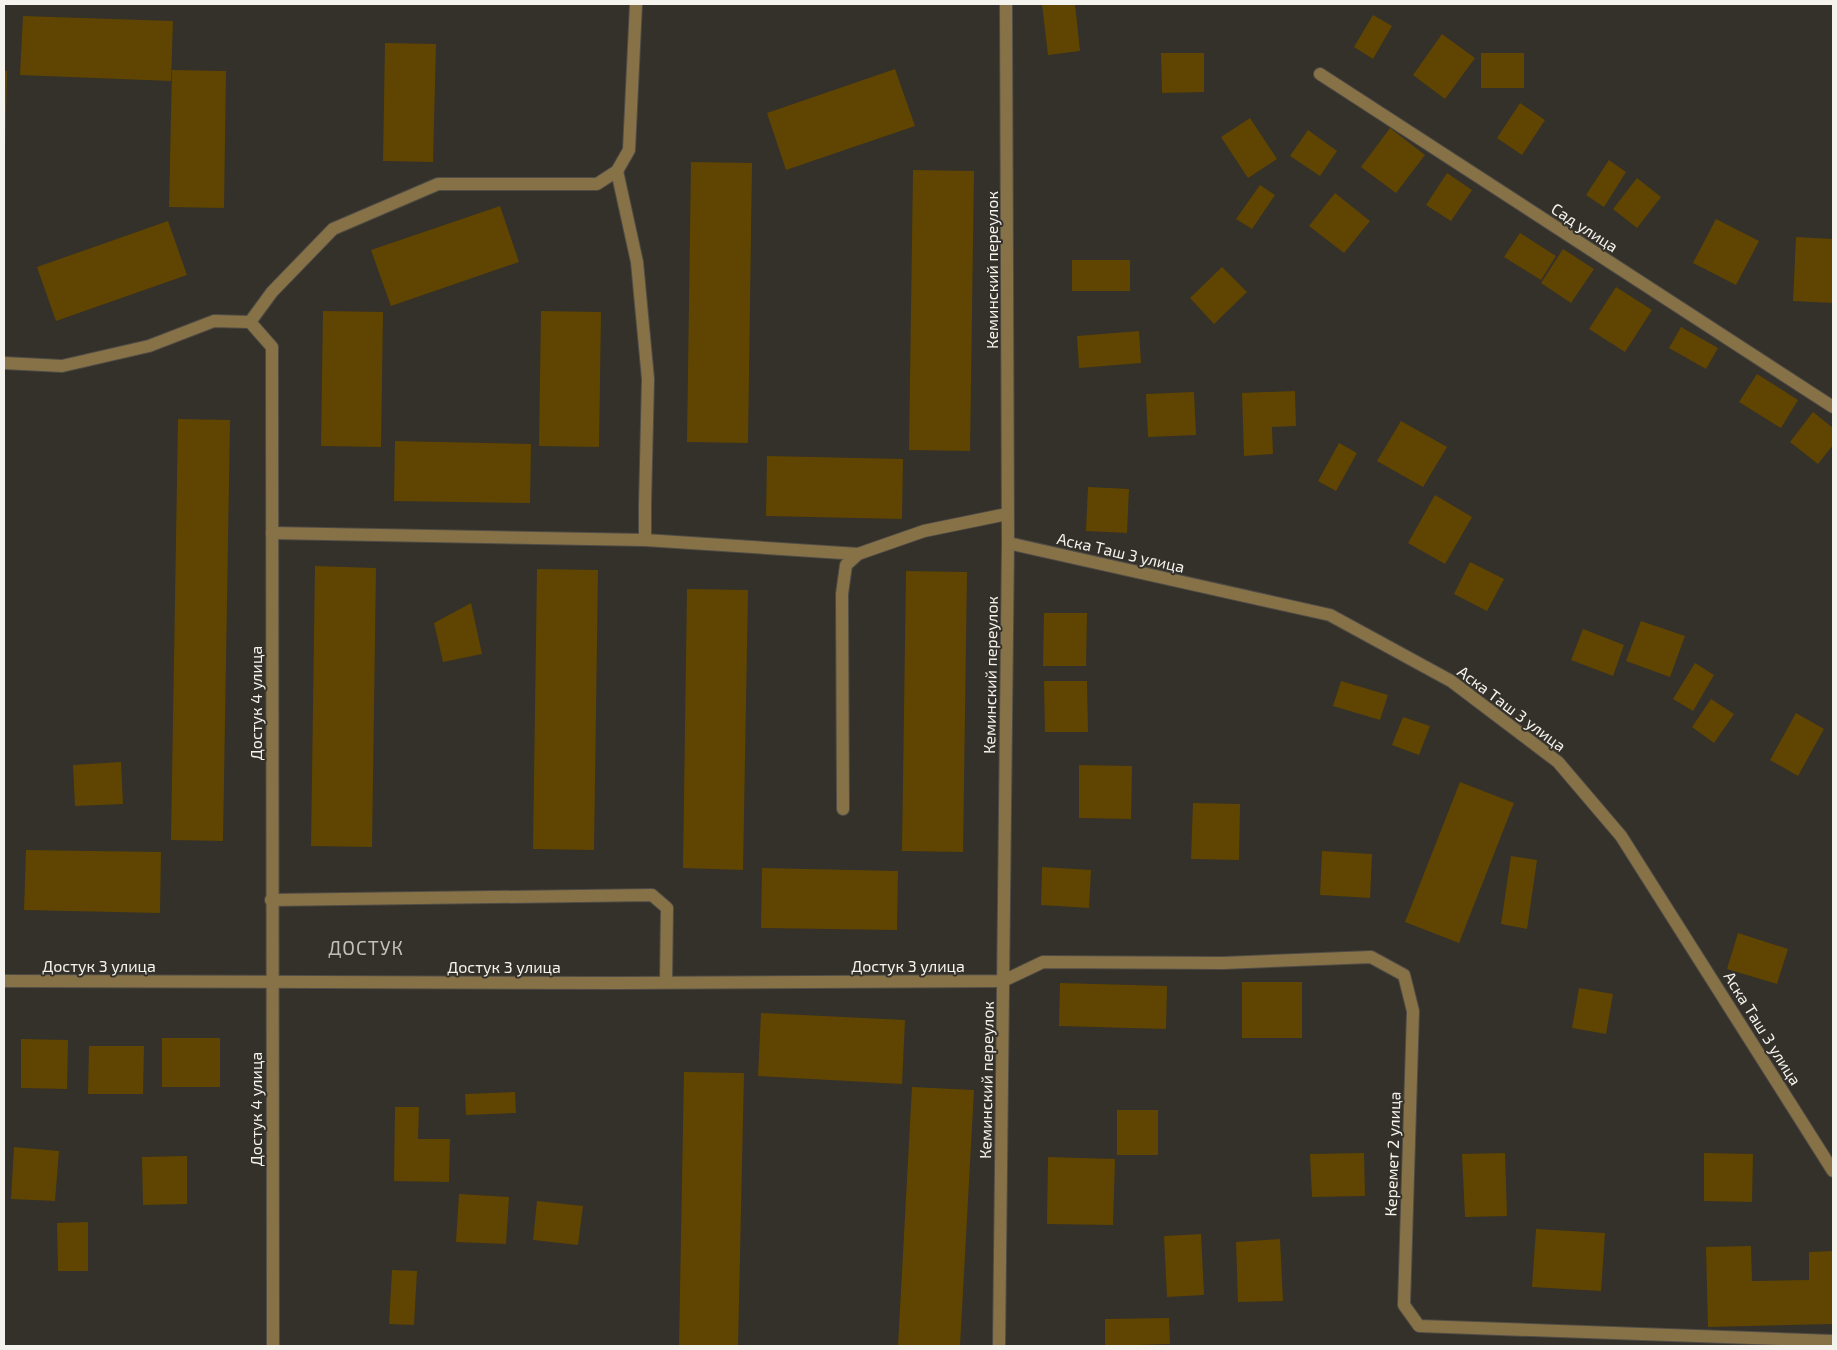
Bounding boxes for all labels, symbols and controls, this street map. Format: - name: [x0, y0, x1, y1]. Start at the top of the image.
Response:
- street label: Кеминский переулок: [982, 191, 1002, 349]
- street label: Сад улица: [1548, 198, 1622, 256]
- street label: Аска Таш 3 улица: [1055, 528, 1187, 577]
- street label: Кеминский переулок: [979, 595, 1002, 754]
- street label: Достук 4 улица: [246, 646, 266, 760]
- street label: Аска Таш 3 улица: [1454, 661, 1570, 756]
- district label: ДОСТУК: [328, 936, 404, 959]
- street label: Достук 3 улица: [42, 956, 156, 976]
- street label: Достук 3 улица: [851, 956, 965, 976]
- street label: Достук 3 улица: [447, 957, 561, 977]
- street label: Аска Таш 3 улица: [1720, 968, 1806, 1089]
- street label: Кеминский переулок: [975, 1000, 998, 1159]
- street label: Достук 4 улица: [246, 1052, 266, 1166]
- street label: Керемет 2 улица: [1380, 1091, 1405, 1217]

